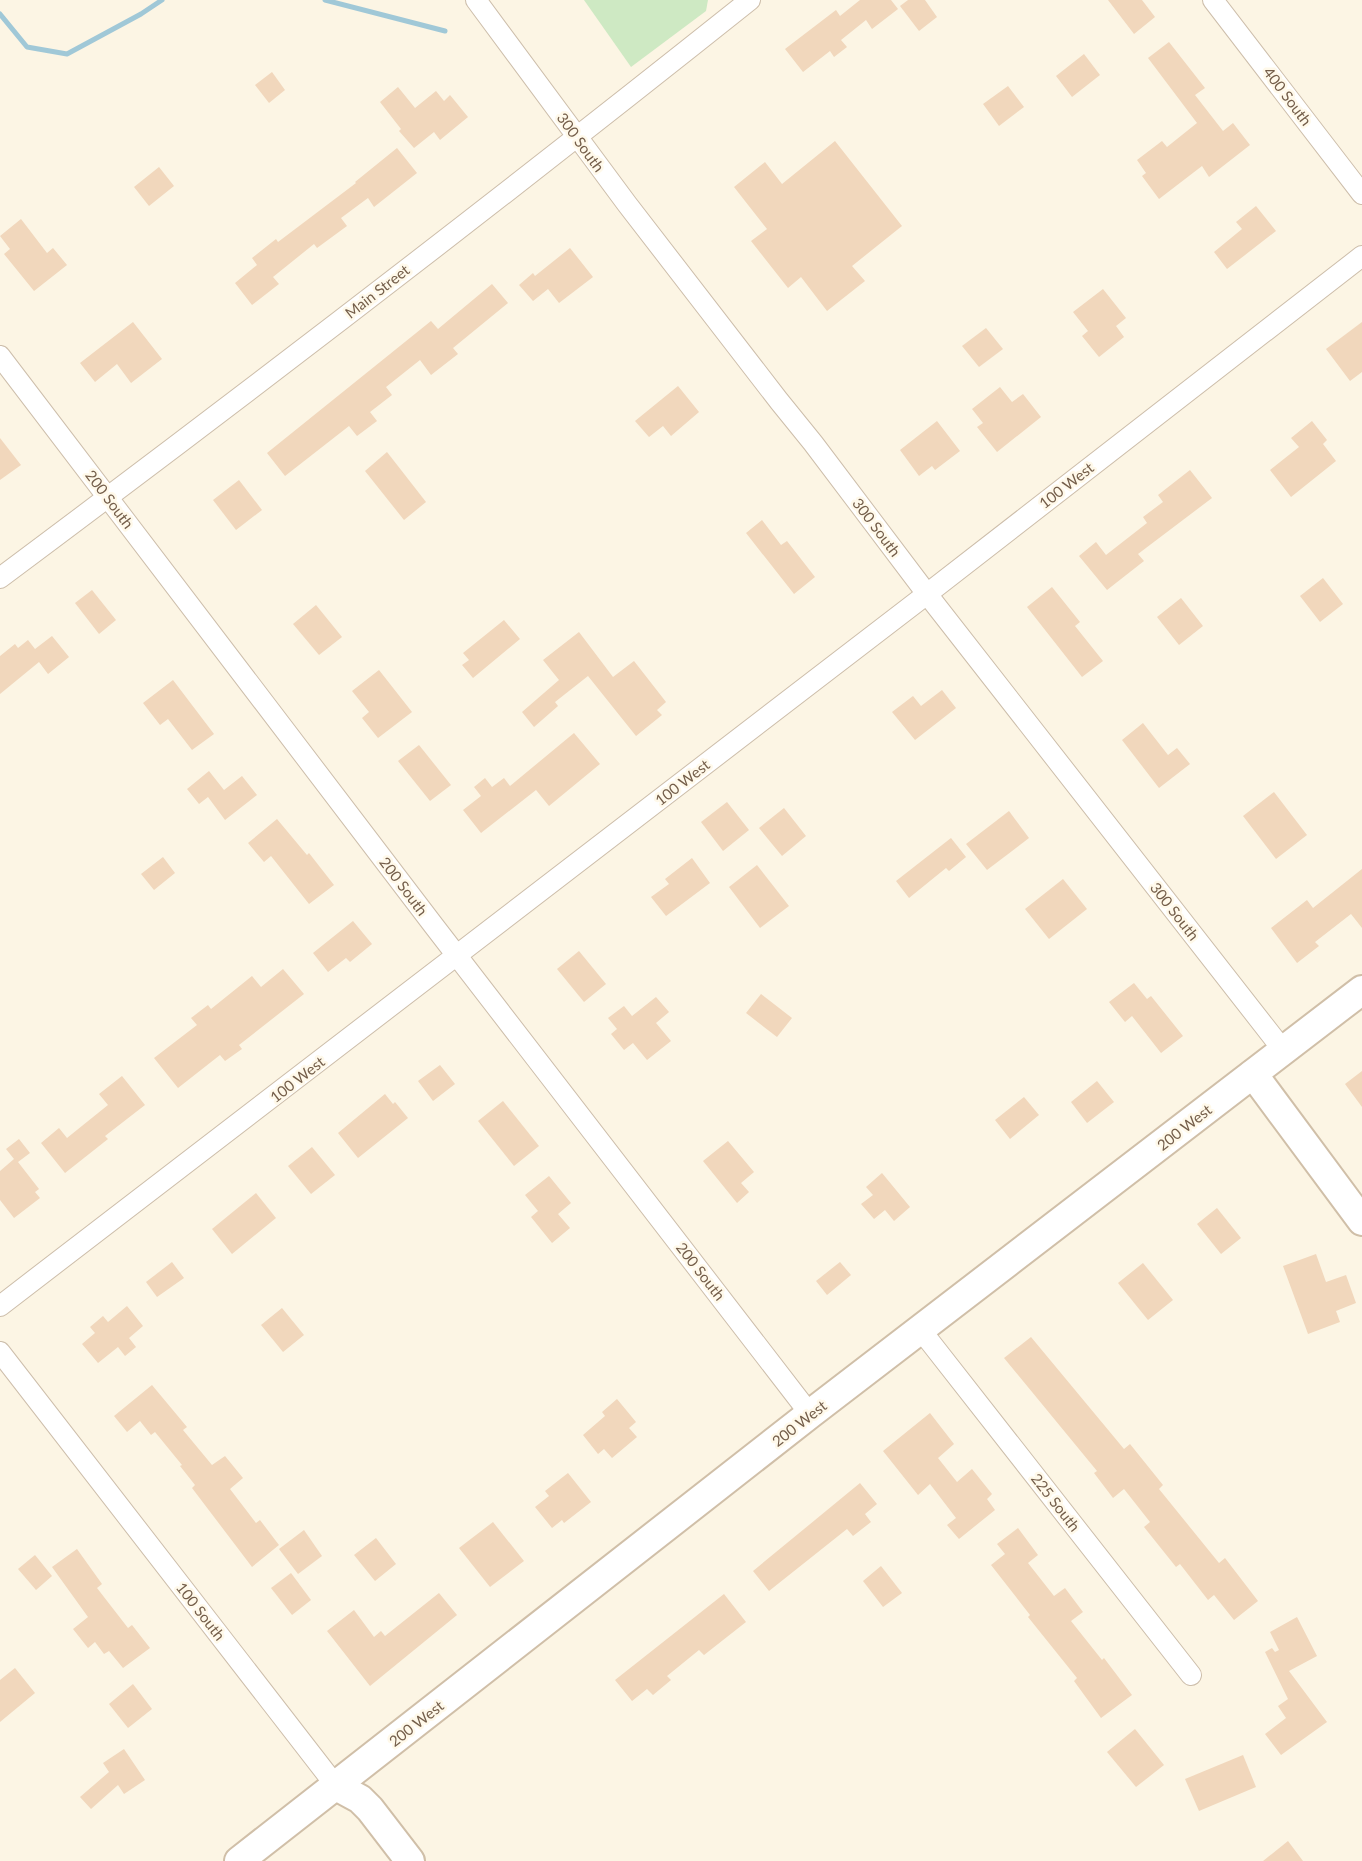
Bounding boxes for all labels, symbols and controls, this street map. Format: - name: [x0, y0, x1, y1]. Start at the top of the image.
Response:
- street label: 400 South: [1260, 63, 1316, 129]
- street label: 300 South: [554, 109, 608, 175]
- street label: Main Street: [341, 260, 413, 322]
- street label: 100 West: [1035, 458, 1097, 512]
- street label: 200 South: [82, 466, 138, 532]
- street label: 300 South: [849, 494, 905, 560]
- street label: 100 West: [651, 755, 713, 809]
- street label: 200 South: [376, 853, 432, 919]
- street label: 300 South: [1147, 878, 1203, 944]
- street label: 100 West: [266, 1052, 328, 1106]
- street label: 200 West: [1153, 1100, 1215, 1154]
- street label: 200 South: [673, 1238, 729, 1304]
- street label: 200 West: [768, 1396, 830, 1450]
- street label: 225 South: [1028, 1469, 1084, 1535]
- street label: 100 South: [173, 1578, 229, 1644]
- street label: 200 West: [385, 1696, 447, 1750]

